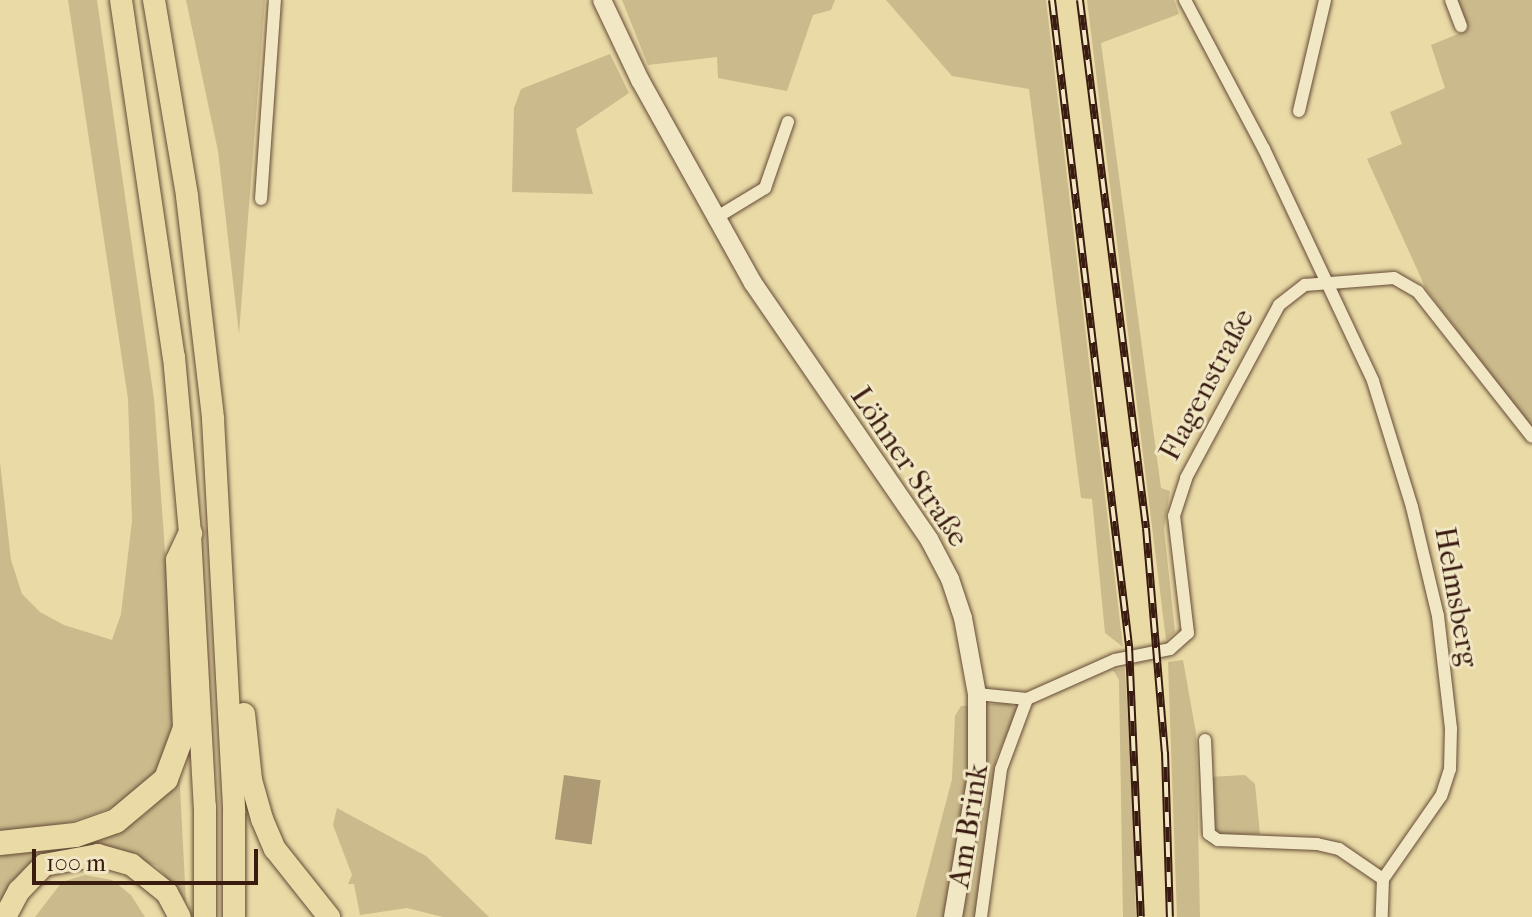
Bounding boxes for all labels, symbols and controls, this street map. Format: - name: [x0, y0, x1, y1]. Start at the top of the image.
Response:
- street label: Flagenstraße: [1152, 303, 1262, 467]
- street label: Löhner Straße: [842, 380, 976, 554]
- street label: Helmsberg: [1426, 524, 1486, 670]
- street label: Am Brink: [941, 762, 997, 890]
- scale bar: [36, 833, 262, 883]
- text: 100 m: [46, 849, 106, 877]

